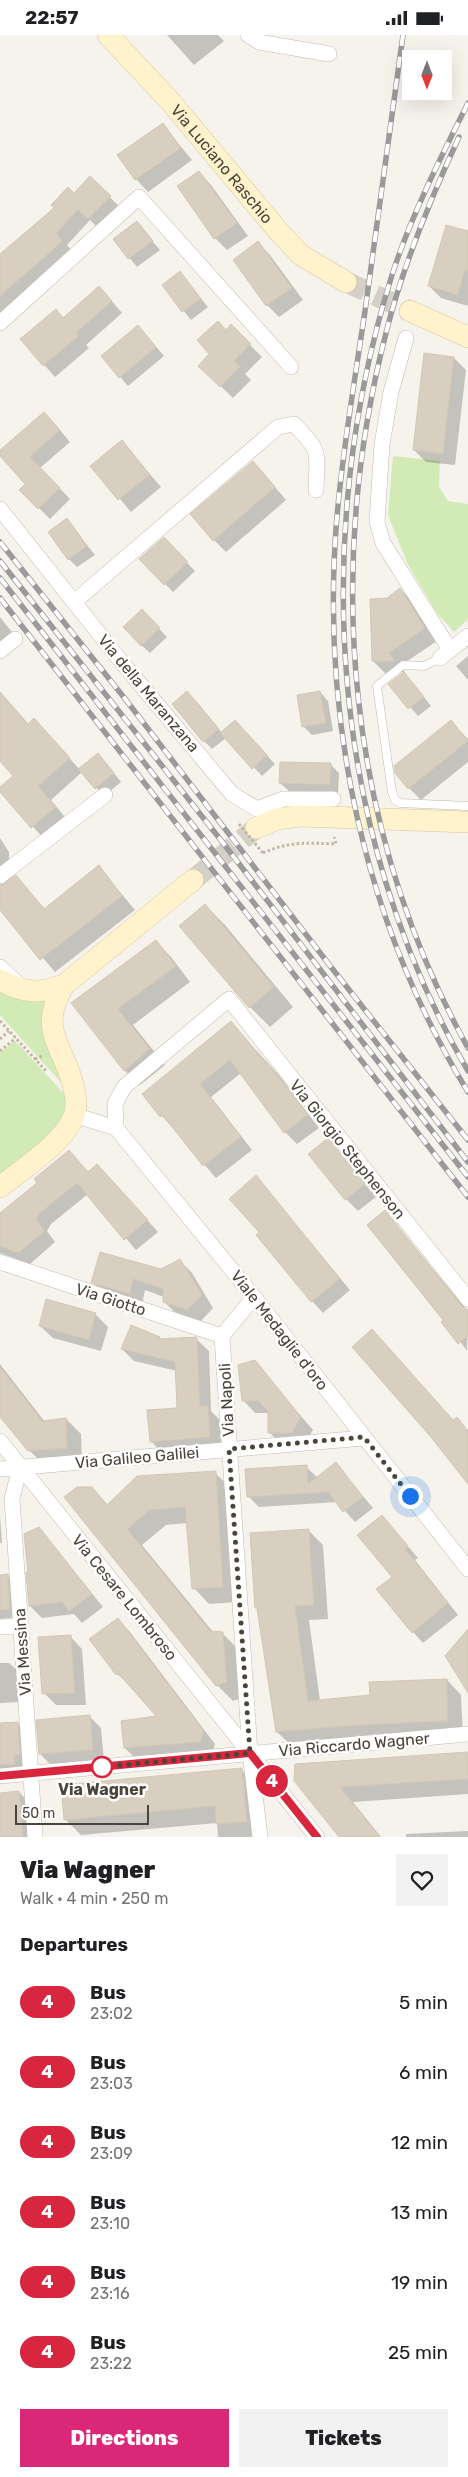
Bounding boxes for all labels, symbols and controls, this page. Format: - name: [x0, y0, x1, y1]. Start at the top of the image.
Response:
- text: 22:57: [25, 6, 78, 29]
- north arrow: [402, 50, 452, 100]
- map controls: [402, 50, 452, 100]
- street label: Via Luciano Raschio: [167, 101, 277, 227]
- street label: Via della Maranzana: [94, 631, 203, 756]
- street label: Via Giorgio Stephenson: [286, 1076, 410, 1223]
- street label: Viale Medaglie d'oro: [227, 1267, 332, 1394]
- street label: Via Giotto: [73, 1279, 148, 1320]
- street label: Via Napoli: [215, 1363, 238, 1437]
- street label: Via Galileo Galilei: [74, 1443, 200, 1472]
- your location: [398, 1484, 423, 1509]
- street label: Via Cesare Lombroso: [68, 1530, 181, 1664]
- street label: Via Messina: [10, 1608, 35, 1696]
- street label: Via Riccardo Wagner: [278, 1728, 430, 1761]
- marker: Via Wagner: [91, 1756, 113, 1778]
- line badge: 4: [256, 1765, 288, 1797]
- text: 4: [266, 1770, 278, 1792]
- place label: Via Wagner: [58, 1780, 147, 1799]
- scale bar: [15, 1802, 149, 1825]
- text: 50 m: [22, 1805, 55, 1822]
- button: heart: [396, 1854, 448, 1906]
- text: Via Wagner: [20, 1856, 155, 1884]
- text: Walk · 4 min · 250 m: [20, 1889, 168, 1908]
- text: Departures: [20, 1933, 128, 1956]
- text: Bus: [90, 1981, 126, 2004]
- text: 4: [41, 1991, 54, 2013]
- text: 5 min: [399, 1991, 448, 2014]
- text: 23:02: [90, 2004, 133, 2023]
- text: Bus: [90, 2051, 126, 2074]
- text: 4: [41, 2061, 54, 2083]
- text: 6 min: [399, 2061, 448, 2084]
- text: 23:03: [90, 2074, 133, 2093]
- text: Bus: [90, 2121, 126, 2144]
- text: 4: [41, 2131, 54, 2153]
- text: 12 min: [391, 2131, 448, 2154]
- text: 23:09: [90, 2144, 133, 2163]
- text: Bus: [90, 2191, 126, 2214]
- text: 4: [41, 2201, 54, 2223]
- text: 13 min: [391, 2201, 448, 2224]
- text: 23:10: [90, 2214, 130, 2233]
- text: Bus: [90, 2261, 126, 2284]
- text: 4: [41, 2271, 54, 2293]
- text: 19 min: [391, 2271, 448, 2294]
- text: 23:16: [90, 2284, 130, 2303]
- text: Bus: [90, 2331, 126, 2354]
- text: 4: [41, 2341, 54, 2363]
- text: 25 min: [388, 2341, 448, 2364]
- text: 23:22: [90, 2354, 132, 2373]
- button: Directions: [20, 2409, 229, 2467]
- button: Tickets: [239, 2409, 448, 2467]

